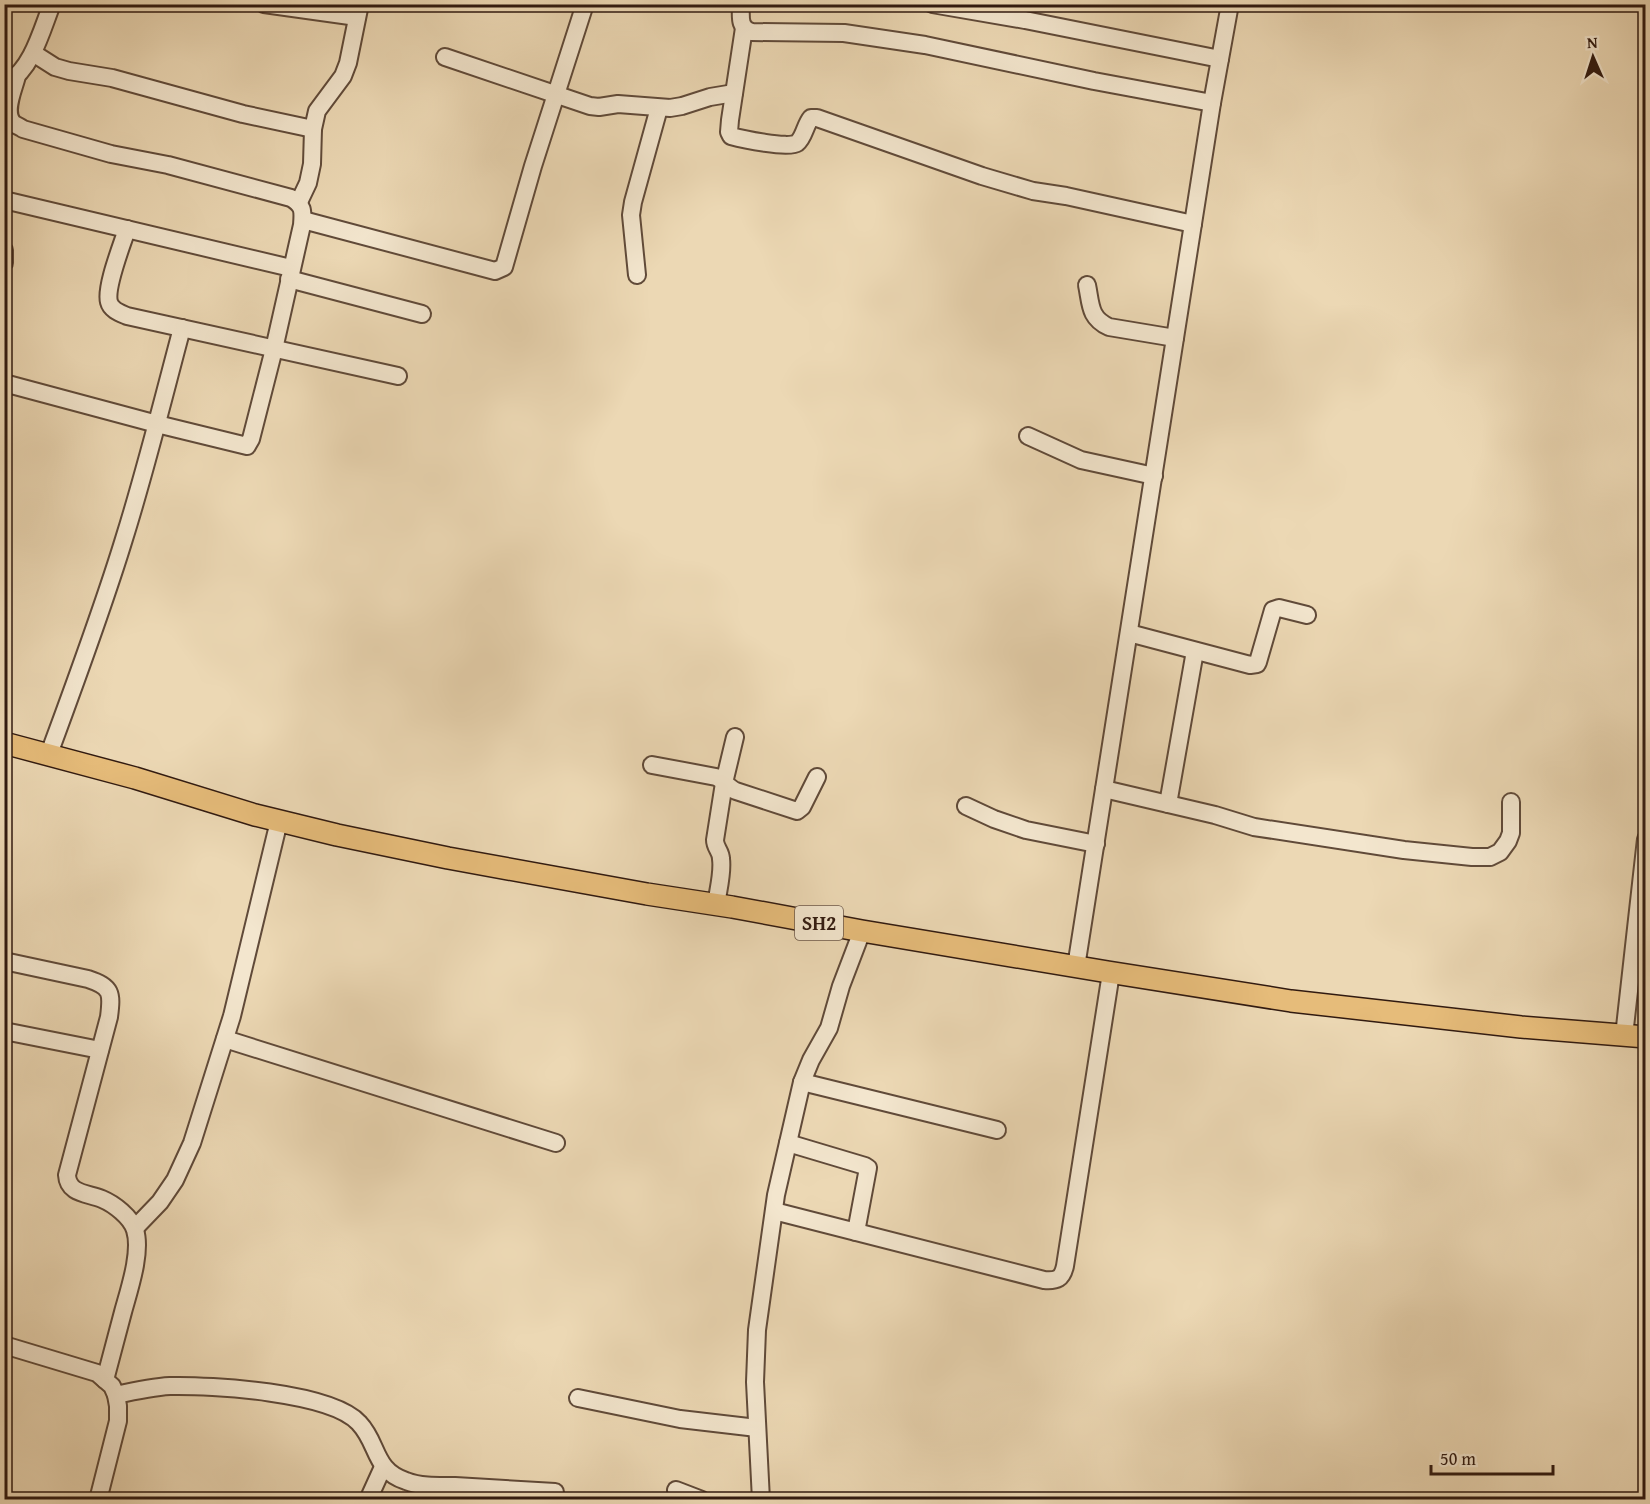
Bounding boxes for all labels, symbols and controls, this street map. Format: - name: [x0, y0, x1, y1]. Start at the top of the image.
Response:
- north arrow: [1563, 27, 1623, 87]
- text: N: [1586, 30, 1598, 54]
- road number: SH2: [795, 906, 843, 940]
- scale bar: [1431, 1438, 1552, 1476]
- text: 50 m: [1440, 1445, 1476, 1472]

